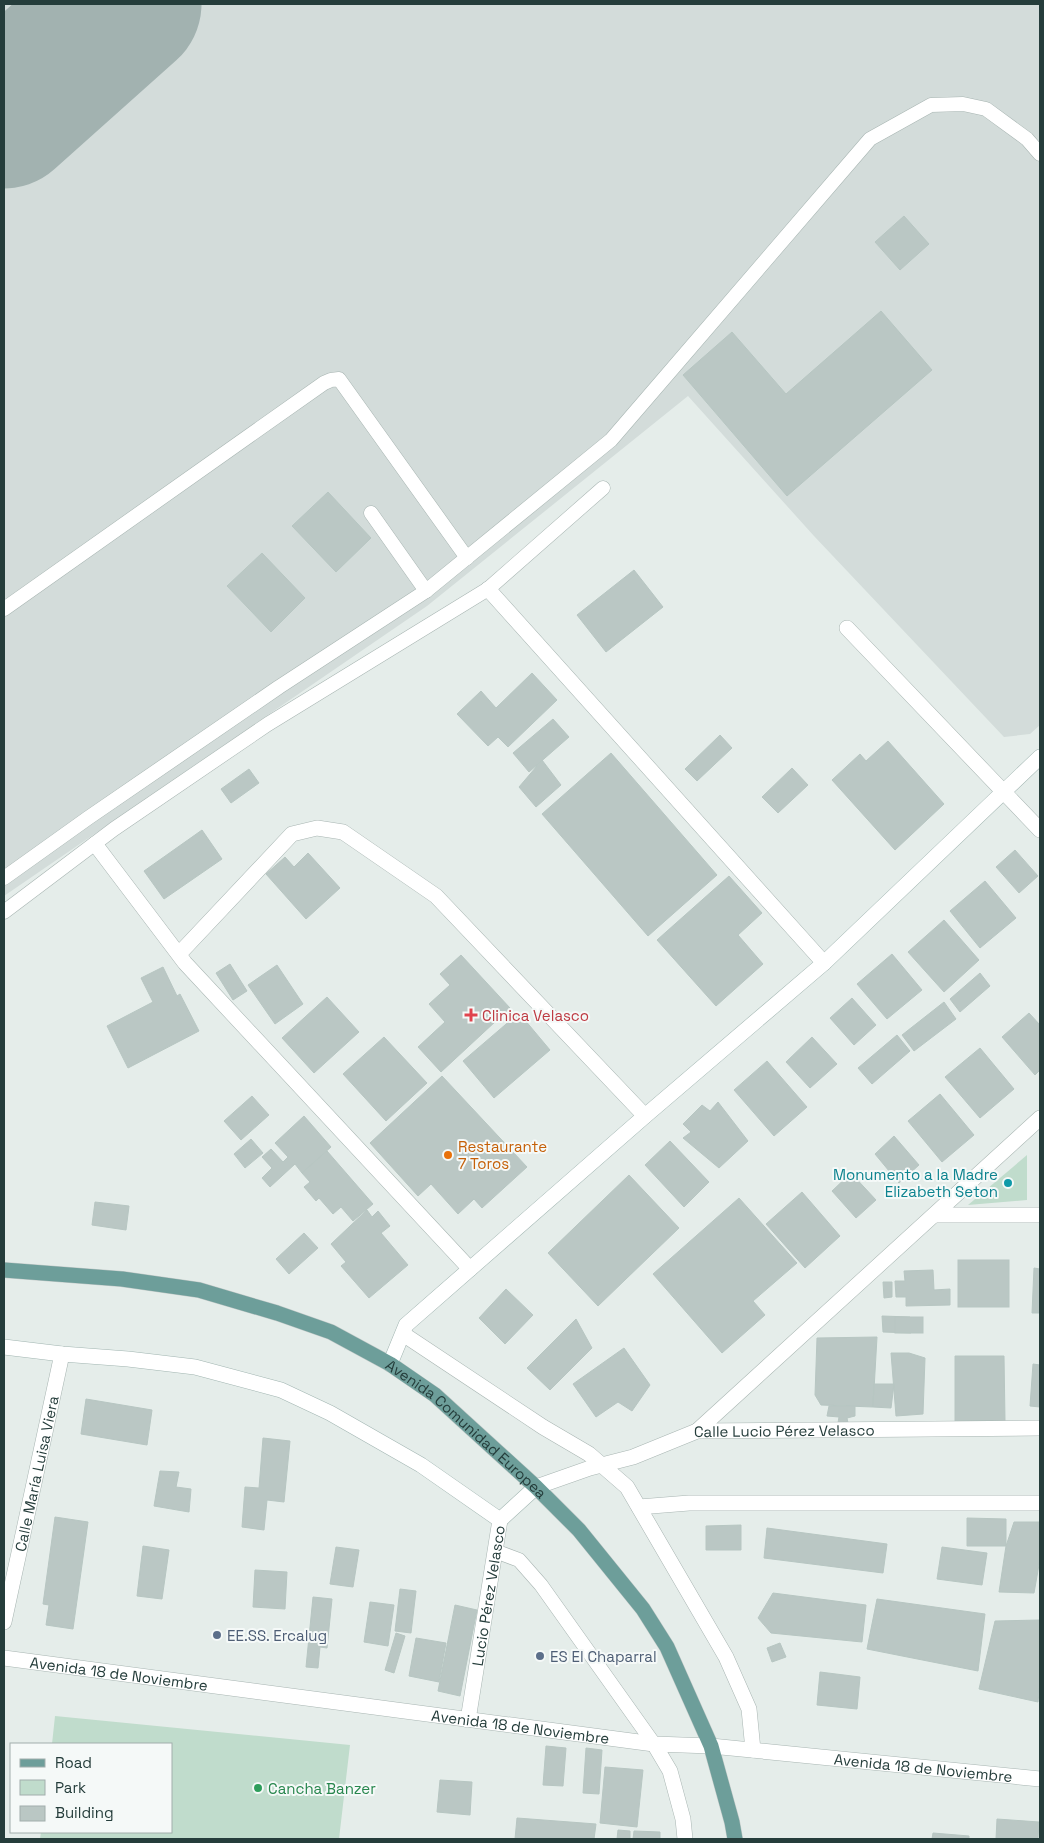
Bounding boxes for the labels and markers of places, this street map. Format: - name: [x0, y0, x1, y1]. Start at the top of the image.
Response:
- place label: Clinica Velasco: [482, 1006, 589, 1025]
- marker: Clinica Velasco: [464, 1008, 478, 1022]
- place label: Restaurante 7 Toros: [458, 1137, 547, 1173]
- marker: Restaurante 7 Toros: [442, 1149, 454, 1161]
- place label: Monumento a la Madre Elizabeth Seton: [833, 1165, 998, 1201]
- marker: Monumento a la Madre Elizabeth Seton: [1002, 1177, 1014, 1189]
- place label: EE.SS. Ercalug: [227, 1626, 327, 1645]
- marker: EE.SS. Ercalug: [211, 1629, 223, 1641]
- place label: ES El Chaparral: [550, 1647, 657, 1666]
- marker: ES El Chaparral: [534, 1650, 546, 1662]
- place label: Cancha Banzer: [268, 1779, 376, 1798]
- marker: Cancha Banzer: [252, 1782, 264, 1794]

